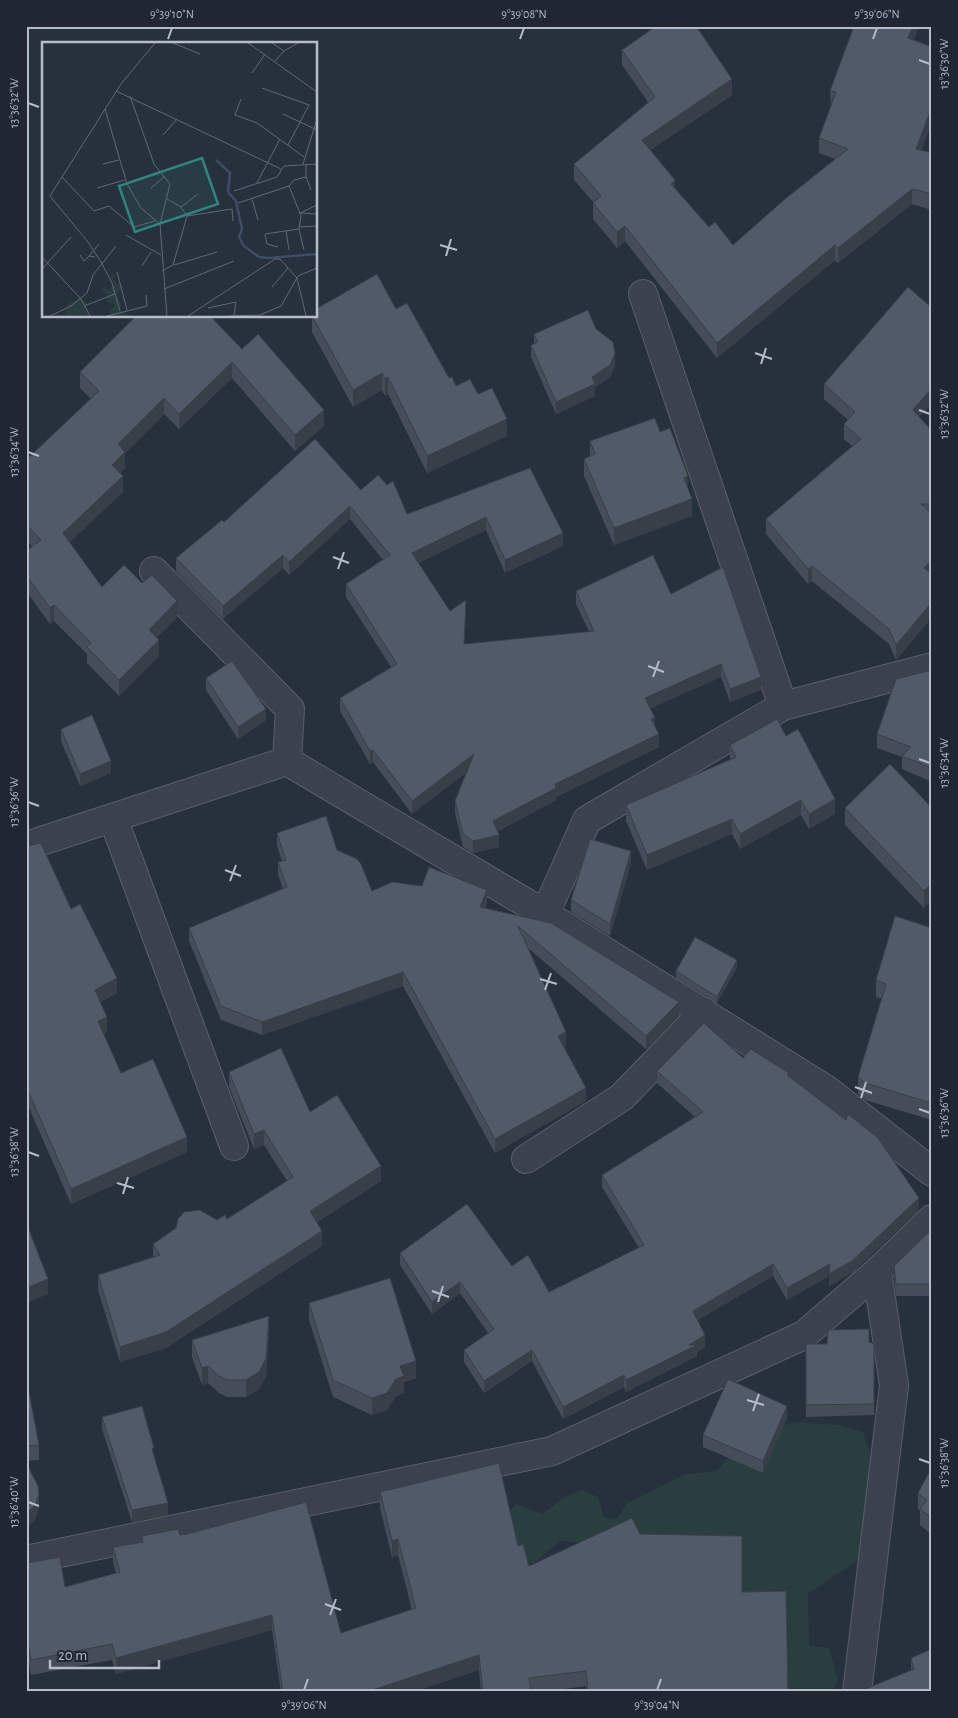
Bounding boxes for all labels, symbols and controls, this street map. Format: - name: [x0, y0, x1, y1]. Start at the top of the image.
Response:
- text: 9°39'10"N: [150, 8, 194, 20]
- text: 9°39'08"N: [501, 8, 547, 20]
- text: 9°39'06"N: [854, 8, 900, 20]
- text: 13°36'30"W: [938, 38, 950, 89]
- inset map: [42, 42, 318, 318]
- text: 13°36'32"W: [8, 78, 20, 128]
- text: 13°36'32"W: [938, 389, 950, 439]
- text: 13°36'34"W: [8, 427, 20, 477]
- text: 13°36'34"W: [938, 738, 950, 788]
- text: 13°36'36"W: [8, 777, 20, 827]
- text: 13°36'36"W: [938, 1088, 950, 1138]
- text: 13°36'38"W: [8, 1127, 20, 1177]
- text: 13°36'38"W: [938, 1438, 950, 1488]
- text: 13°36'40"W: [8, 1476, 20, 1528]
- scale bar: [50, 1638, 159, 1670]
- text: 20 m: [58, 1648, 87, 1663]
- text: 9°39'06"N: [281, 1699, 327, 1711]
- text: 9°39'04"N: [634, 1699, 680, 1711]

